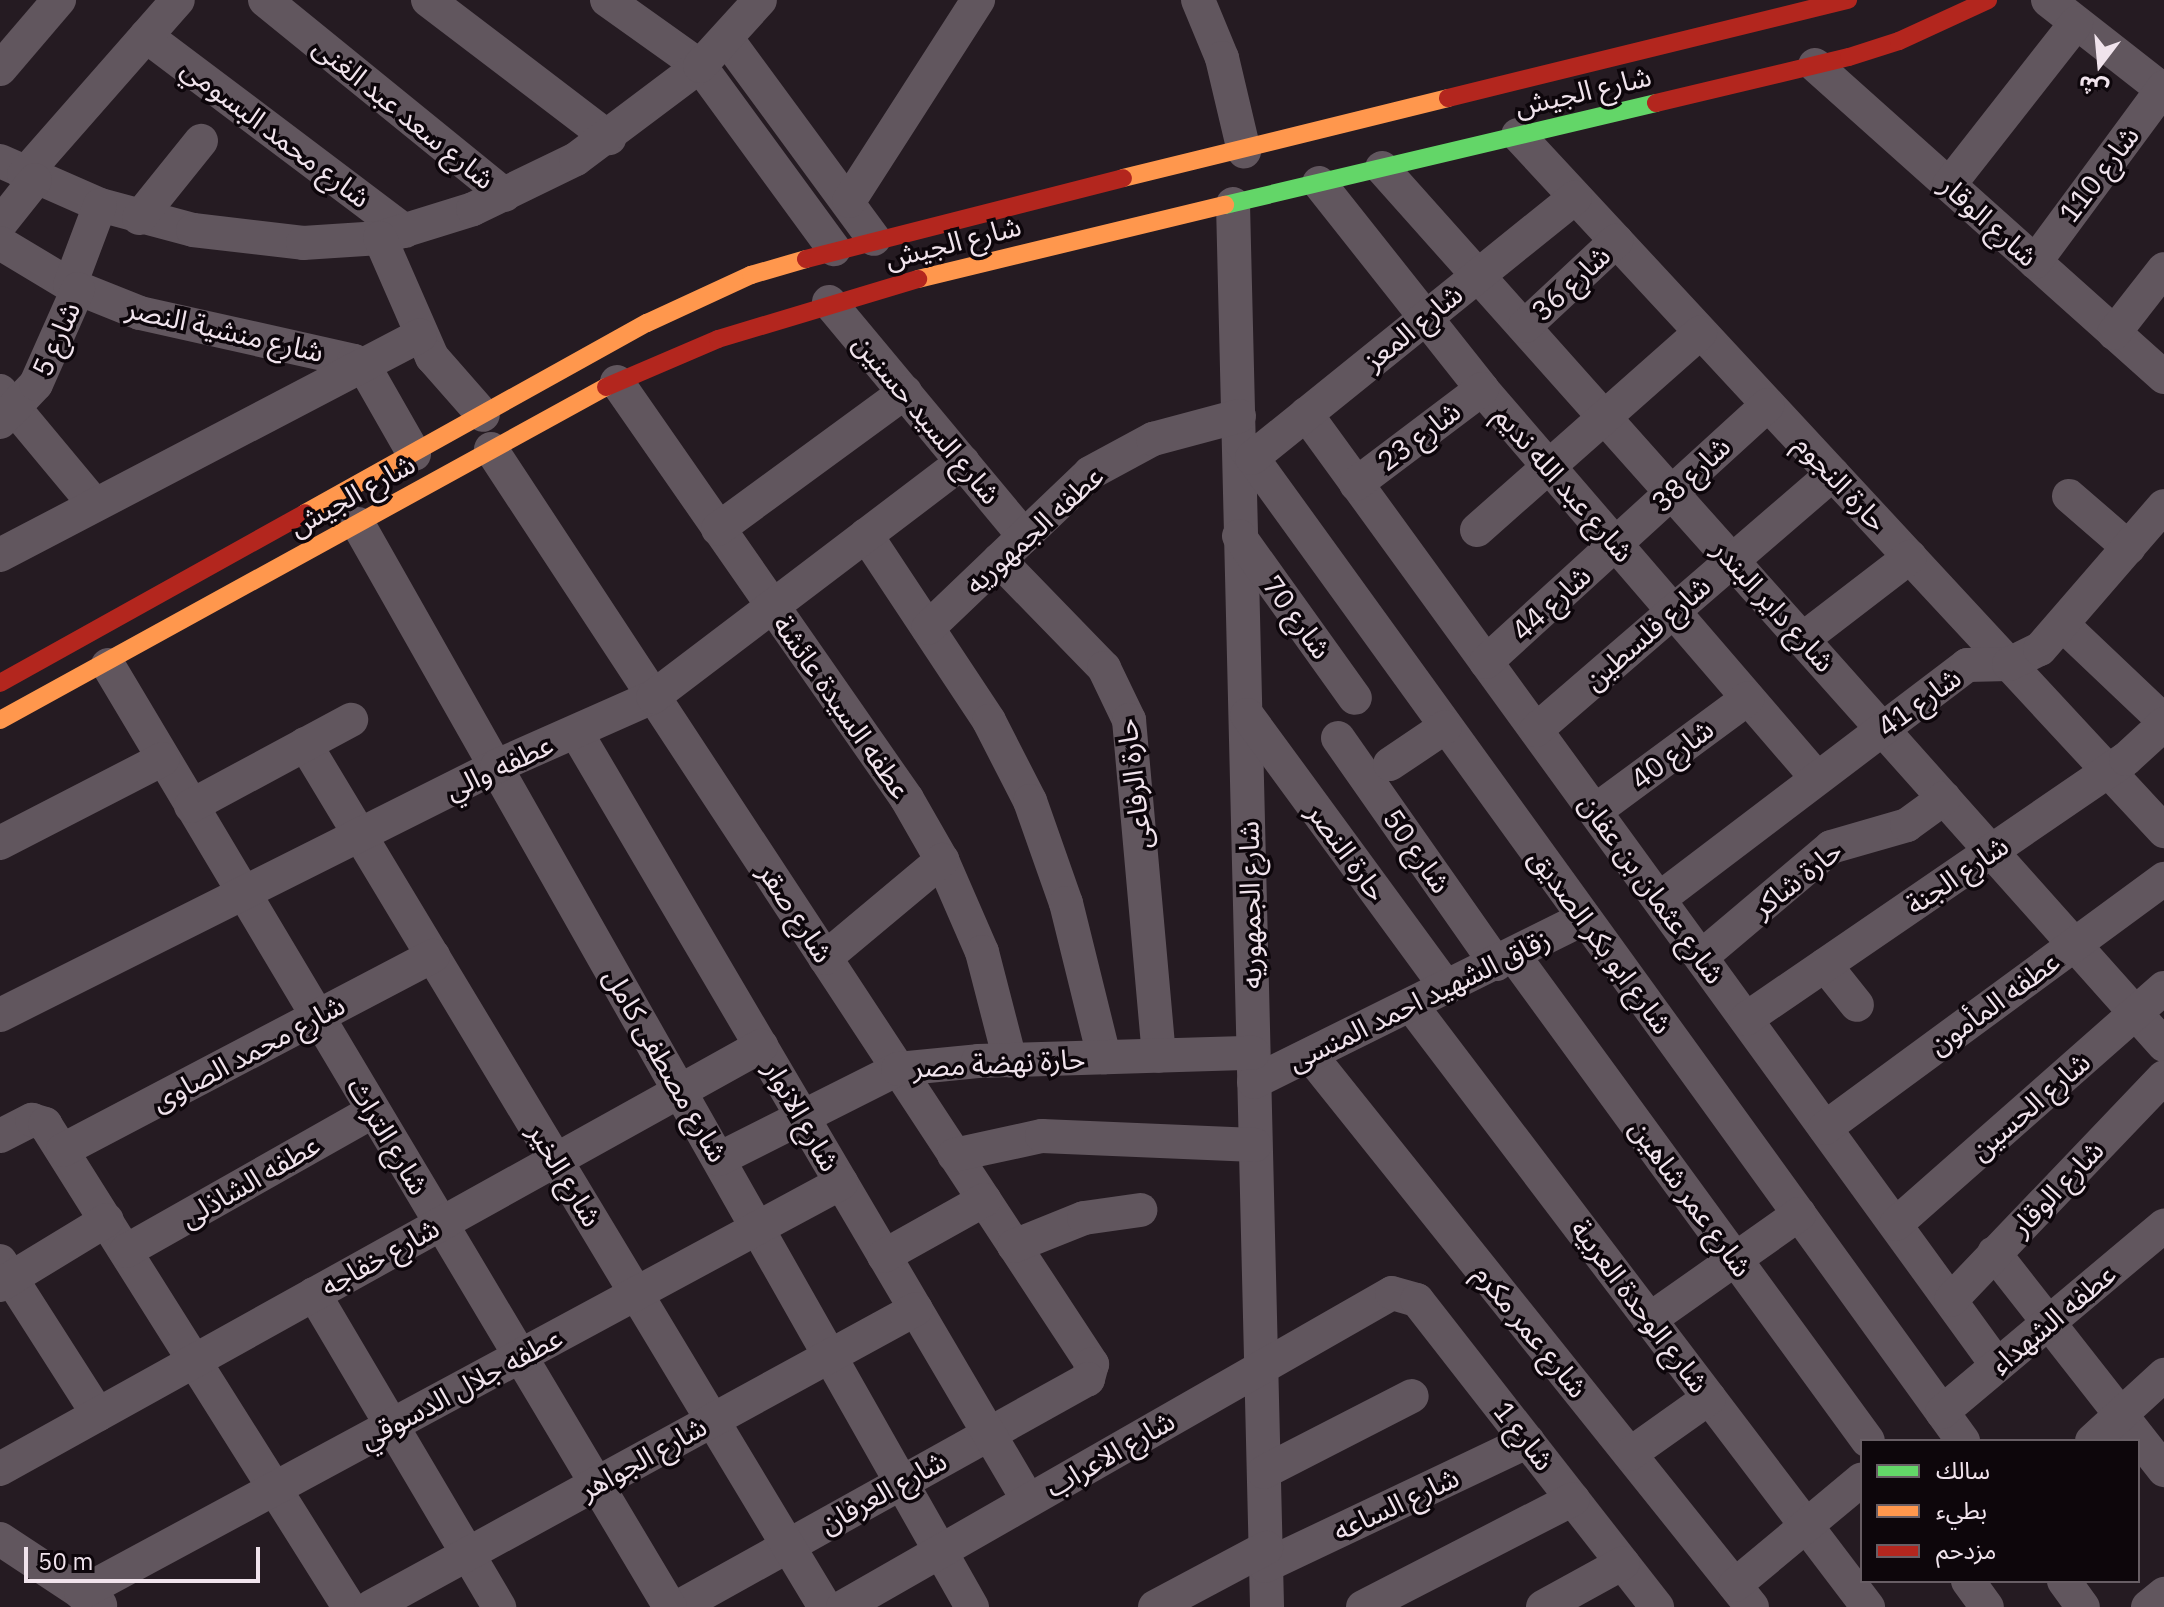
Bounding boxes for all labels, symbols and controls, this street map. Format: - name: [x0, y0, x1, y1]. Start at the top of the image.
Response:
- north arrow: [2060, 24, 2140, 104]
- street label: شارع سعد عبد الغنى: [307, 30, 501, 196]
- street label: شارع محمد البسومي: [175, 51, 377, 215]
- street label: شارع الجيش: [1512, 59, 1654, 123]
- text: ش: [2075, 69, 2112, 106]
- street label: شارع 110: [2052, 119, 2146, 229]
- street label: شارع الوقار: [1933, 169, 2045, 273]
- street label: شارع الجيش: [882, 209, 1024, 275]
- street label: شارع 36: [1525, 238, 1617, 328]
- street label: شارع المعز: [1357, 277, 1469, 377]
- street label: شارع منشية النصر: [123, 291, 327, 369]
- street label: شارع 5: [25, 297, 87, 381]
- street label: شارع السيد حسنين: [846, 327, 1008, 511]
- street label: شارع 23: [1371, 394, 1467, 478]
- street label: شارع عبد الله نديم: [1487, 399, 1641, 569]
- street label: حارة النجوم: [1788, 428, 1894, 538]
- street label: شارع 38: [1645, 429, 1737, 519]
- street label: شارع الجيش: [283, 447, 421, 543]
- street label: عطفه الجمهوريه: [958, 459, 1110, 601]
- street label: شارع داير البندر: [1706, 533, 1842, 679]
- street label: شارع 44: [1505, 559, 1597, 647]
- street label: شارع 70: [1256, 569, 1338, 665]
- street label: شارع فلسطين: [1577, 569, 1717, 697]
- street label: عطفه السيدة عائشة: [766, 609, 918, 805]
- street label: شارع 41: [1871, 661, 1967, 743]
- street label: شارع 40: [1624, 712, 1720, 796]
- street label: حارة الرفاعى: [1109, 717, 1159, 851]
- street label: عطفه والي: [440, 727, 558, 807]
- street label: شارع عثمان بن عفان: [1572, 788, 1732, 990]
- street label: حارة النصر: [1300, 796, 1394, 908]
- street label: شارع 50: [1376, 803, 1458, 899]
- street label: شارع الجمهوريه: [1232, 821, 1268, 989]
- street label: شارع الجنة: [1899, 829, 2015, 921]
- street label: حارة شاكر: [1745, 834, 1849, 924]
- street label: شارع ابو بكر الصديق: [1522, 842, 1680, 1040]
- street label: شارع صقر: [752, 857, 840, 969]
- street label: زقاق الشهيد احمد المنسى: [1283, 922, 1555, 1078]
- street label: عطفه المأمون: [1922, 944, 2066, 1062]
- street label: شارع مصطفى كامل: [597, 962, 735, 1168]
- street label: شارع محمد الصاوى: [146, 988, 350, 1118]
- street label: حارة نهضة مصر: [912, 1042, 1086, 1084]
- street label: شارع الحسين: [1963, 1045, 2097, 1167]
- street label: شارع الانوار: [757, 1055, 847, 1177]
- street label: شارع التراث: [340, 1071, 436, 1201]
- street label: شارع عمر شاهين: [1623, 1113, 1759, 1283]
- street label: شارع الخير: [521, 1117, 609, 1233]
- street label: عطفه الشاذلى: [174, 1128, 326, 1234]
- street label: شارع الوقار: [2003, 1133, 2111, 1243]
- street label: شارع خفاجه: [315, 1211, 445, 1303]
- street label: شارع الوحدة العربية: [1564, 1213, 1716, 1399]
- street label: عطفه الشهداء: [1984, 1257, 2122, 1381]
- street label: شارع عمر مكرم: [1467, 1258, 1595, 1404]
- street label: عطفه جلال الدسوقي: [354, 1320, 568, 1456]
- street label: شارع 1: [1487, 1395, 1561, 1477]
- street label: شارع الاعراب: [1040, 1404, 1180, 1504]
- street label: شارع الجواهر: [574, 1409, 712, 1507]
- legend: [1860, 1439, 2140, 1583]
- street label: شارع العرفان: [814, 1443, 952, 1541]
- text: سالك: [1936, 1454, 1990, 1486]
- street label: شارع الساعه: [1328, 1460, 1464, 1548]
- text: بطيء: [1936, 1494, 1987, 1526]
- scale bar: [28, 1531, 264, 1581]
- text: مزدحم: [1936, 1534, 1996, 1566]
- text: 50 m: [38, 1545, 93, 1577]

